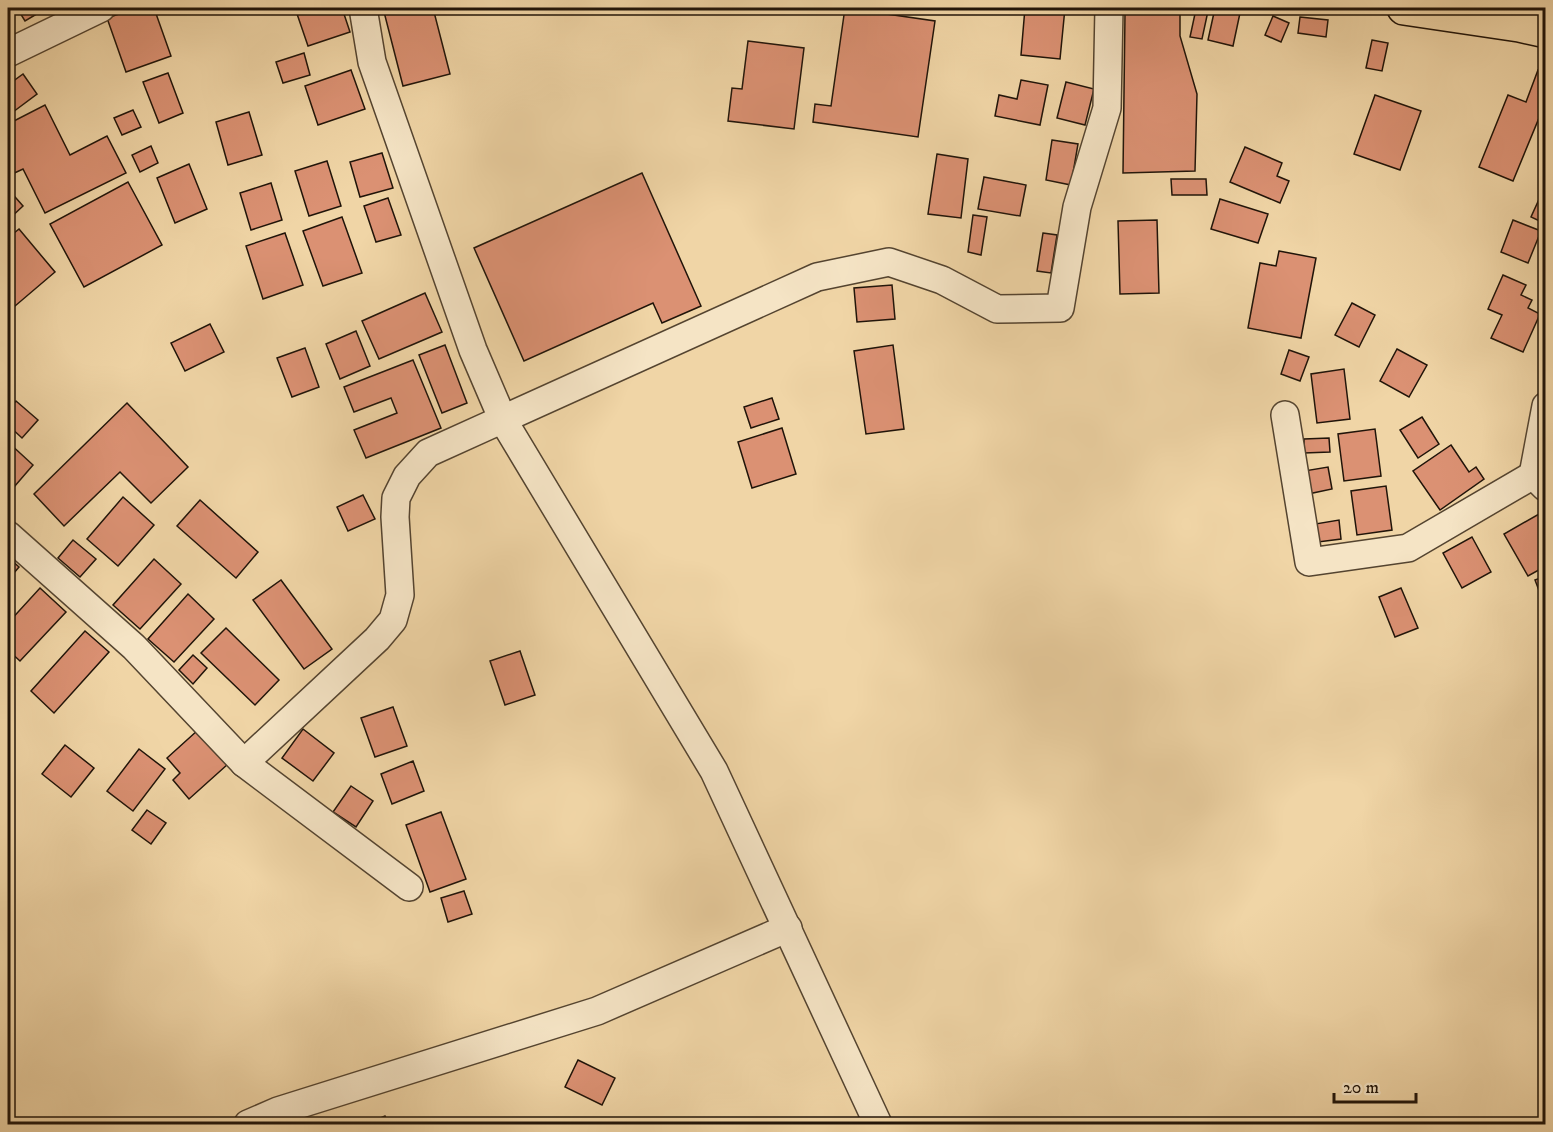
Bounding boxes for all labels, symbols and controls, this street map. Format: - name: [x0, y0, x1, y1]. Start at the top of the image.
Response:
- scale bar: [1334, 1066, 1416, 1104]
- text: 20 m: [1343, 1077, 1379, 1099]

